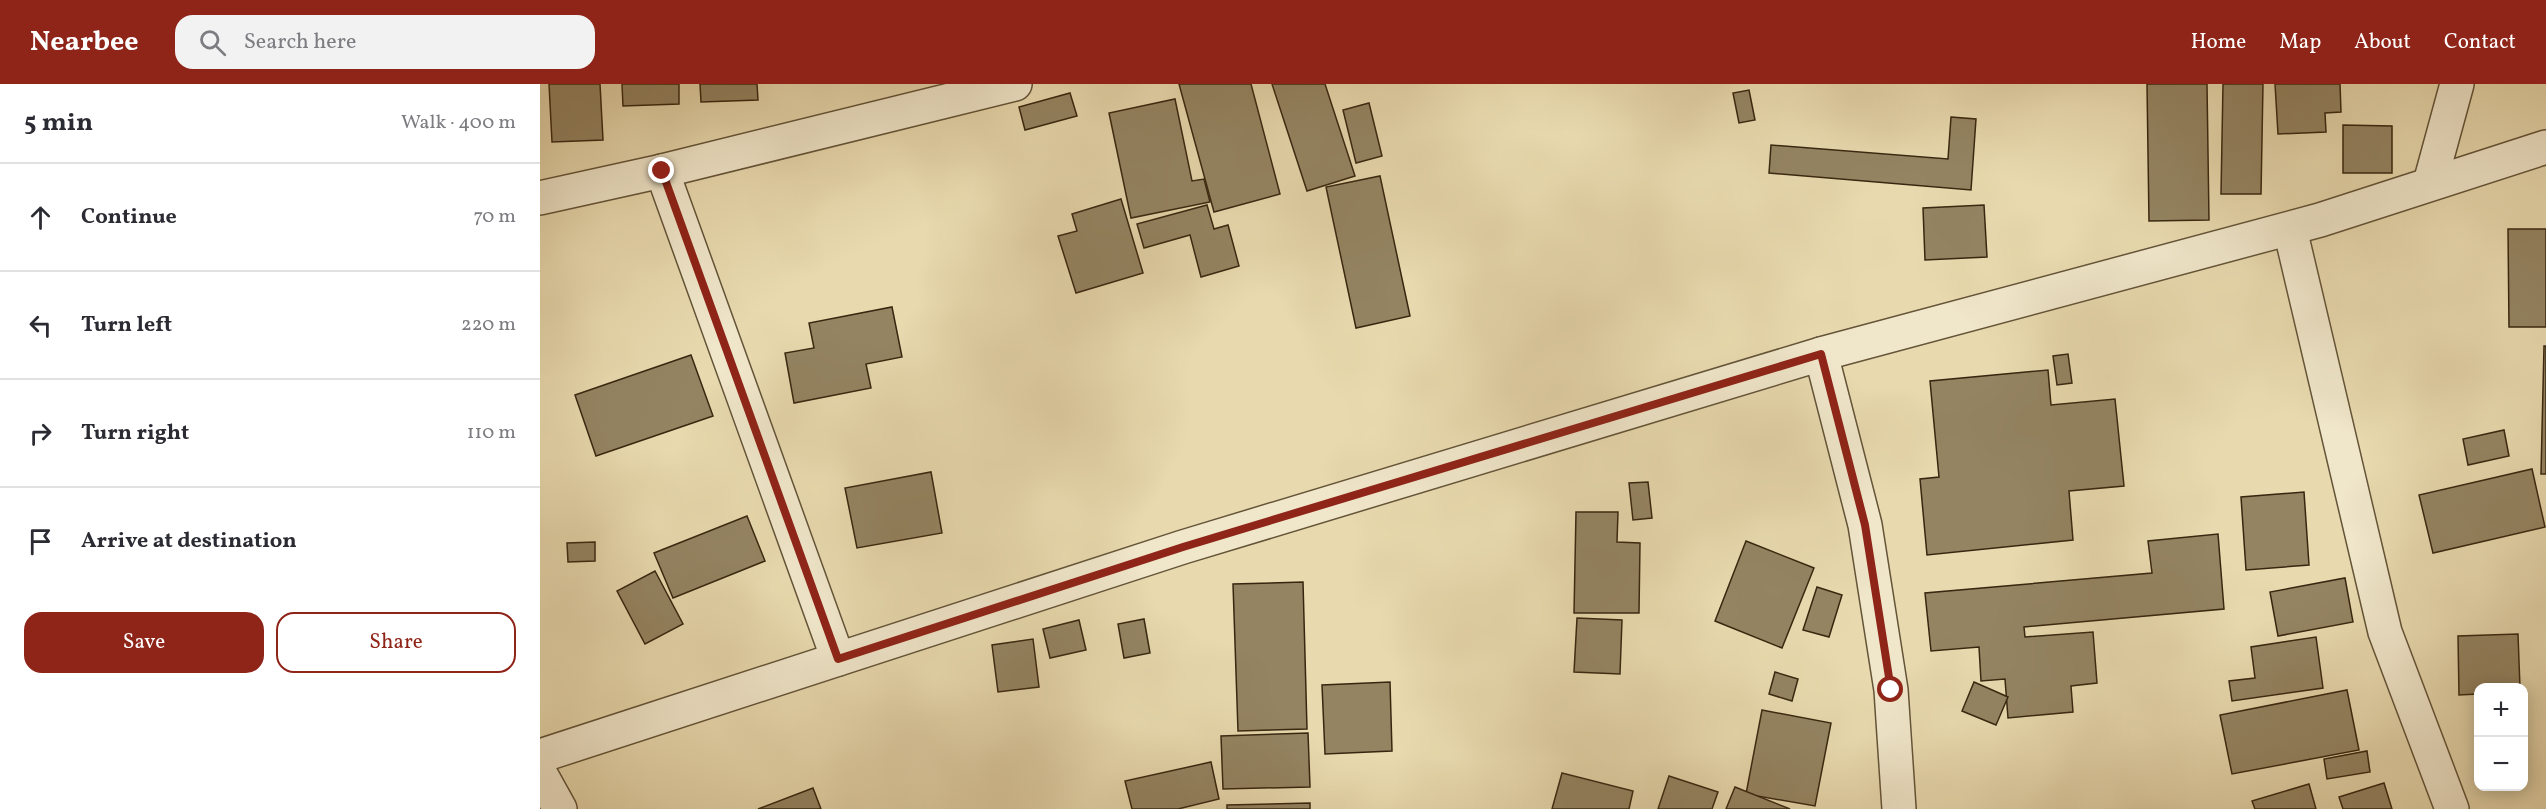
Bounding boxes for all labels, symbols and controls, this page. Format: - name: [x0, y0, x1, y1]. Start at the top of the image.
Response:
- search box: [175, 15, 595, 69]
- text: Nearbee: [30, 23, 139, 62]
- icon: search: [196, 26, 229, 59]
- text: Search here: [244, 27, 356, 58]
- text: Home: [2191, 28, 2246, 57]
- text: Map: [2279, 28, 2321, 57]
- text: About: [2354, 28, 2411, 57]
- text: Contact: [2444, 28, 2516, 57]
- text: 5 min: [24, 105, 93, 141]
- text: Walk · 400 m: [401, 109, 516, 137]
- route end: [648, 157, 674, 183]
- icon: ahead: [24, 201, 57, 234]
- text: Continue: [81, 202, 177, 233]
- text: 70 m: [473, 203, 516, 231]
- icon: left: [24, 309, 57, 342]
- text: Turn left: [81, 310, 172, 341]
- text: 220 m: [461, 311, 516, 339]
- icon: right: [24, 417, 57, 450]
- text: Turn right: [81, 418, 189, 449]
- text: 110 m: [467, 419, 516, 447]
- icon: arrive: [24, 525, 57, 558]
- text: Arrive at destination: [81, 526, 297, 557]
- button: Save: [24, 612, 264, 673]
- button: Share: [276, 612, 516, 673]
- route start: [1877, 676, 1903, 702]
- map controls: [2474, 683, 2528, 791]
- button: +: [2474, 683, 2528, 737]
- button: −: [2474, 737, 2528, 791]

